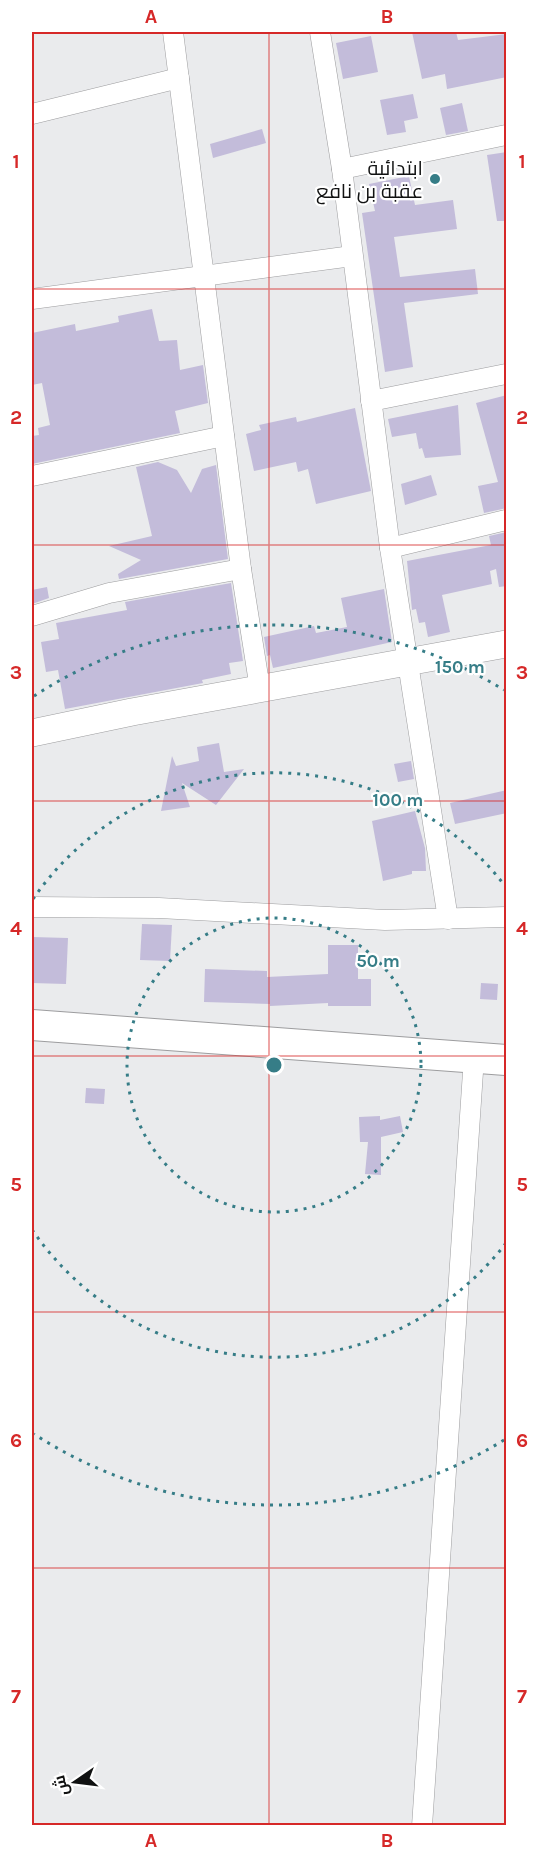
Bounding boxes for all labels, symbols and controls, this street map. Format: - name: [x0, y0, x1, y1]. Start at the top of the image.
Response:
- text: A: [145, 5, 158, 28]
- text: B: [381, 5, 393, 28]
- text: 1: [12, 150, 20, 173]
- text: 1: [518, 150, 526, 173]
- place label: ابتدائية عقبة بن نافع: [316, 157, 423, 205]
- marker: ابتدائية عقبة بن نافع: [428, 172, 442, 186]
- text: 2: [10, 406, 22, 429]
- text: 2: [516, 406, 528, 429]
- text: 150 m: [435, 656, 485, 678]
- text: 3: [10, 661, 22, 684]
- text: 3: [516, 661, 528, 684]
- text: 100 m: [373, 789, 423, 811]
- text: 4: [10, 917, 22, 940]
- text: 4: [516, 917, 528, 940]
- text: 50 m: [356, 950, 400, 972]
- centre of rings: [264, 1055, 284, 1075]
- text: 5: [10, 1173, 22, 1196]
- text: 5: [516, 1173, 528, 1196]
- text: 6: [10, 1429, 22, 1452]
- text: 6: [516, 1429, 528, 1452]
- text: 7: [11, 1685, 21, 1708]
- text: 7: [517, 1685, 527, 1708]
- north arrow: [45, 1752, 105, 1812]
- text: ش: [49, 1773, 73, 1798]
- text: A: [145, 1829, 158, 1852]
- text: B: [381, 1829, 393, 1852]

